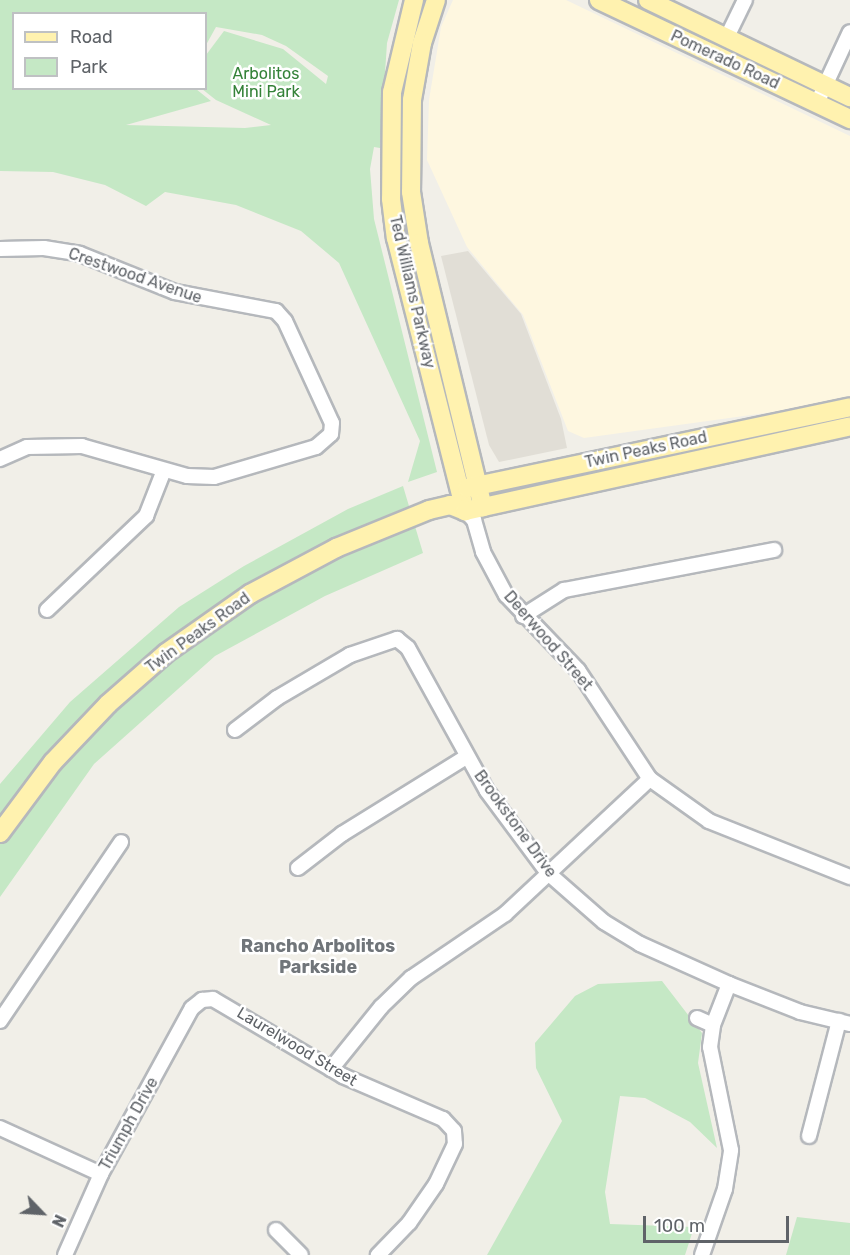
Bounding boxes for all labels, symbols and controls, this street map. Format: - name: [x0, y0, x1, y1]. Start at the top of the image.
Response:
- legend: [12, 12, 207, 90]
- text: Road: [70, 26, 113, 48]
- street label: Pomerado Road: [668, 26, 782, 94]
- text: Park: [70, 56, 107, 78]
- park label: Arbolitos Mini Park: [232, 64, 300, 102]
- street label: Ted Williams Parkway: [385, 213, 439, 371]
- street label: Crestwood Avenue: [65, 244, 205, 308]
- street label: Twin Peaks Road: [583, 428, 709, 472]
- street label: Deerwood Street: [500, 587, 596, 695]
- street label: Twin Peaks Road: [142, 589, 254, 677]
- street label: Brookstone Drive: [470, 767, 560, 881]
- district label: Rancho Arbolitos Parkside: [241, 936, 395, 978]
- street label: Laurelwood Street: [233, 1004, 361, 1090]
- street label: Triumph Drive: [96, 1074, 162, 1174]
- north arrow: [12, 1183, 72, 1243]
- scale bar: [646, 1204, 792, 1242]
- text: N: [48, 1212, 70, 1230]
- text: 100 m: [654, 1215, 705, 1237]

